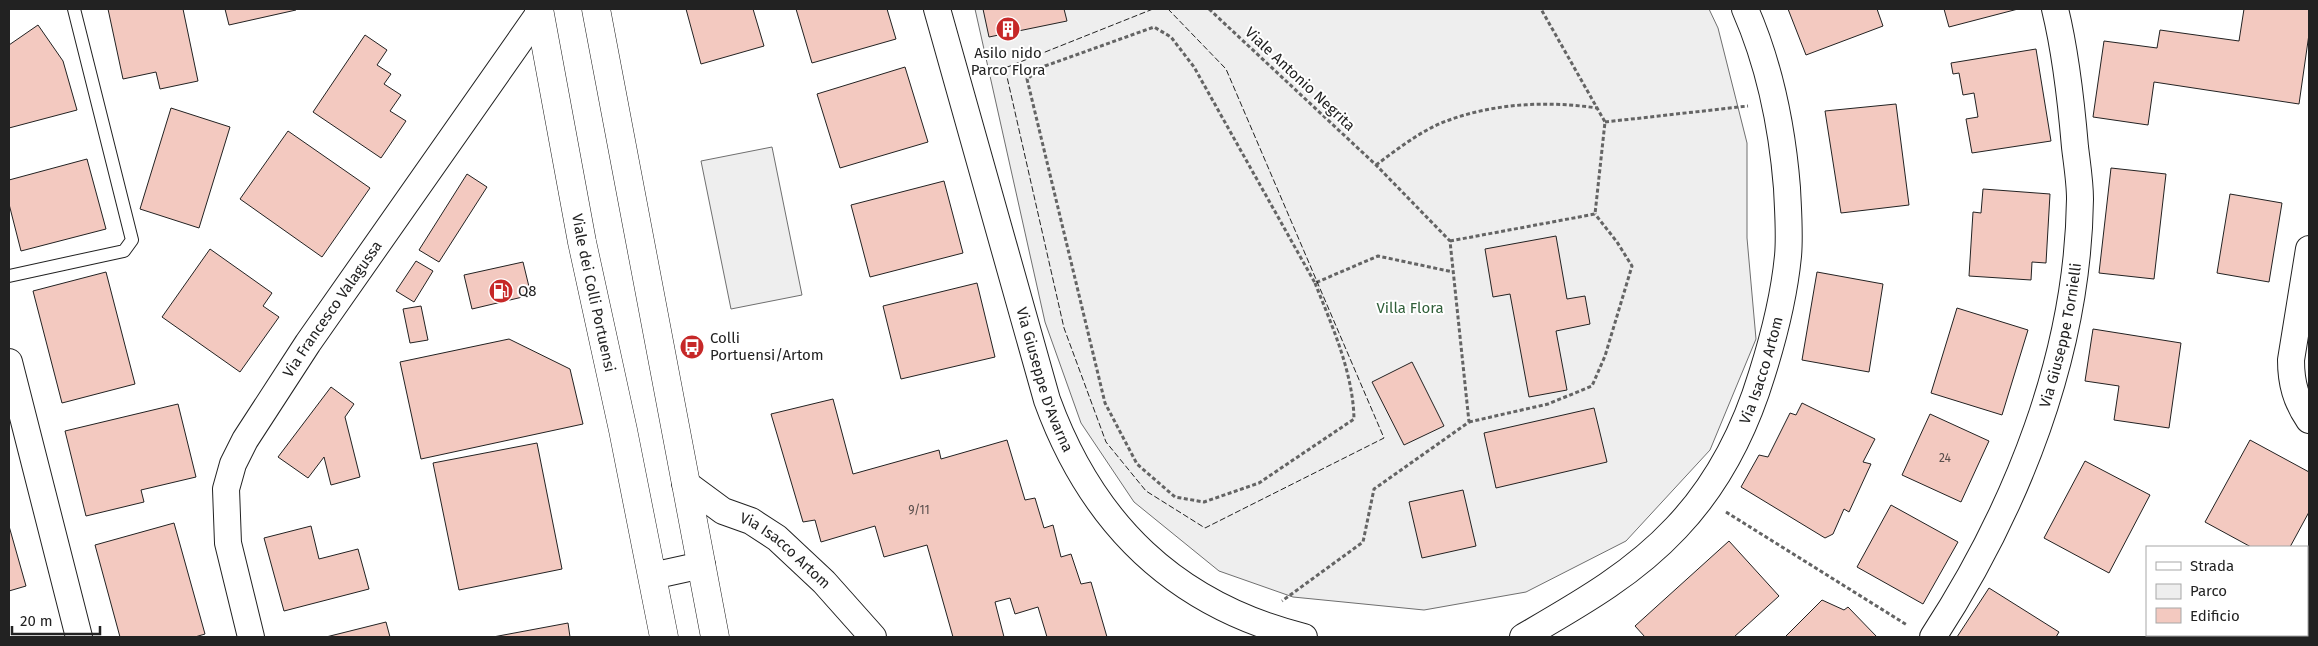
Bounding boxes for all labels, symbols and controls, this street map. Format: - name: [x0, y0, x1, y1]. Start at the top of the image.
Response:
- building icon: Asilo nido Parco Flora: [995, 16, 1021, 42]
- street label: Viale Antonio Negrita: [1241, 23, 1359, 135]
- place label: Asilo nido Parco Flora: [971, 44, 1045, 79]
- street label: Viale dei Colli Portuensi: [568, 212, 619, 374]
- street label: Via Francesco Valagussa: [279, 237, 386, 381]
- street label: Via Giuseppe Tornielli: [2036, 262, 2085, 410]
- fuel station icon: Q8: [488, 278, 514, 304]
- place label: Q8: [518, 282, 537, 300]
- park label: Villa Flora: [1376, 299, 1444, 317]
- street label: Via Giuseppe D'Avarna: [1012, 305, 1077, 455]
- street label: Via Isacco Artom: [1736, 315, 1787, 427]
- place label: Colli Portuensi/Artom: [710, 329, 824, 364]
- bus stop icon: Colli Portuensi/Artom: [679, 334, 705, 360]
- house number: 24: [1939, 451, 1952, 465]
- house number: 9/11: [908, 503, 930, 517]
- street label: Via Isacco Artom: [738, 509, 834, 592]
- legend: [2146, 546, 2308, 636]
- text: Strada: [2190, 557, 2234, 575]
- text: Parco: [2190, 582, 2227, 600]
- scale bar: [12, 604, 100, 636]
- text: Edificio: [2190, 607, 2240, 625]
- text: 20 m: [20, 612, 53, 630]

